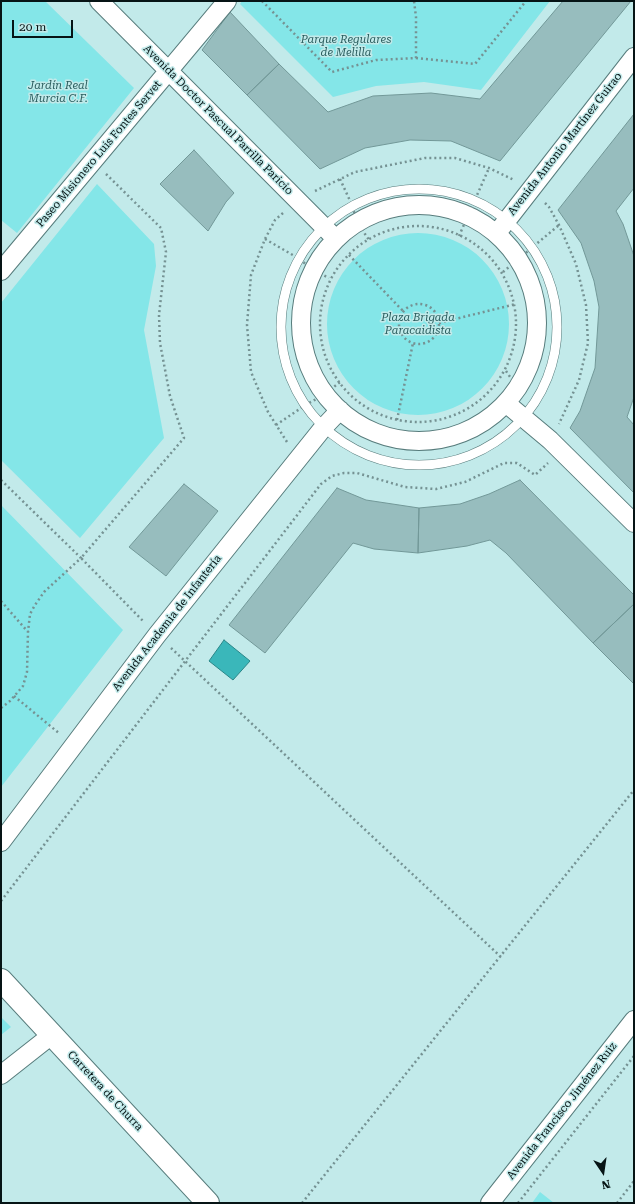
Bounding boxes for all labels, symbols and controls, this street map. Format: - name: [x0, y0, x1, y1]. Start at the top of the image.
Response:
- scale bar: [14, 12, 75, 38]
- text: 20 m: [19, 20, 46, 34]
- park label: Parque Regulares de Melilla: [301, 33, 391, 59]
- street label: Avenida Doctor Pascual Parrilla Paricio: [140, 42, 296, 198]
- street label: Avenida Antonio Martínez Guirao: [505, 70, 625, 218]
- street label: Paseo Misionero Luis Fontes Servet: [34, 78, 164, 230]
- park label: Jardín Real Murcia C.F.: [28, 79, 88, 105]
- park label: Plaza Brigada Paracaidista: [381, 311, 455, 337]
- street label: Avenida Academia de Infantería: [110, 552, 224, 694]
- street label: Avenida Francisco Jiménez Ruiz: [504, 1040, 620, 1182]
- street label: Carretera de Churra: [65, 1048, 145, 1134]
- north arrow: [583, 1152, 623, 1192]
- text: N: [600, 1177, 611, 1191]

